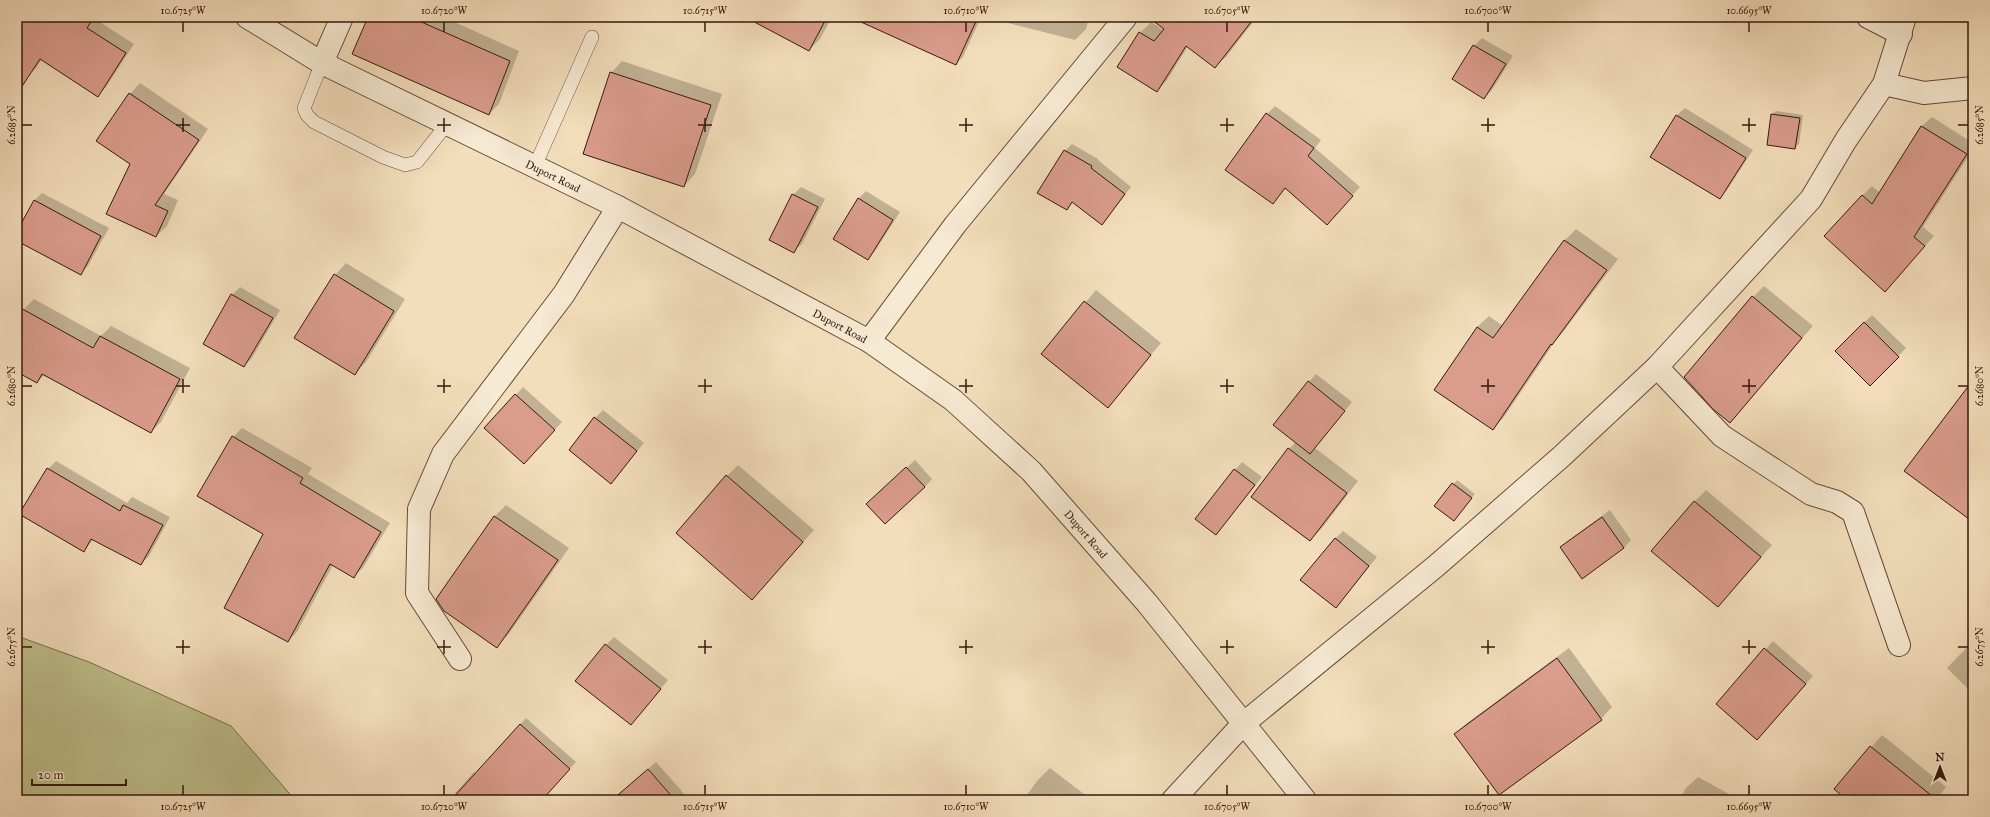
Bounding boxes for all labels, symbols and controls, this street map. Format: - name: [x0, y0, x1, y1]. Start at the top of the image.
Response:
- text: 10.6725°W: [161, 5, 206, 17]
- text: 10.6720°W: [421, 5, 468, 17]
- text: 10.6715°W: [683, 5, 727, 17]
- text: 10.6710°W: [943, 5, 989, 17]
- text: 10.6705°W: [1204, 5, 1250, 17]
- text: 10.6700°W: [1464, 5, 1512, 17]
- text: 10.6695°W: [1726, 5, 1772, 17]
- text: 6.2685°N: [6, 105, 18, 145]
- text: 6.2685°N: [1974, 105, 1986, 145]
- street label: Duport Road: [523, 158, 583, 196]
- street label: Duport Road: [810, 307, 869, 346]
- text: 6.2680°N: [6, 365, 18, 406]
- text: 6.2680°N: [1974, 365, 1986, 406]
- street label: Duport Road: [1061, 508, 1110, 561]
- text: 6.2675°N: [6, 627, 18, 667]
- text: 6.2675°N: [1974, 627, 1986, 667]
- north arrow: [1920, 747, 1960, 787]
- text: N: [1935, 751, 1945, 764]
- scale bar: [32, 761, 126, 787]
- text: 20 m: [38, 768, 64, 782]
- text: 10.6725°W: [161, 801, 206, 813]
- text: 10.6720°W: [421, 801, 468, 813]
- text: 10.6715°W: [683, 801, 727, 813]
- text: 10.6710°W: [943, 801, 989, 813]
- text: 10.6705°W: [1204, 801, 1250, 813]
- text: 10.6700°W: [1464, 801, 1512, 813]
- text: 10.6695°W: [1726, 801, 1772, 813]

